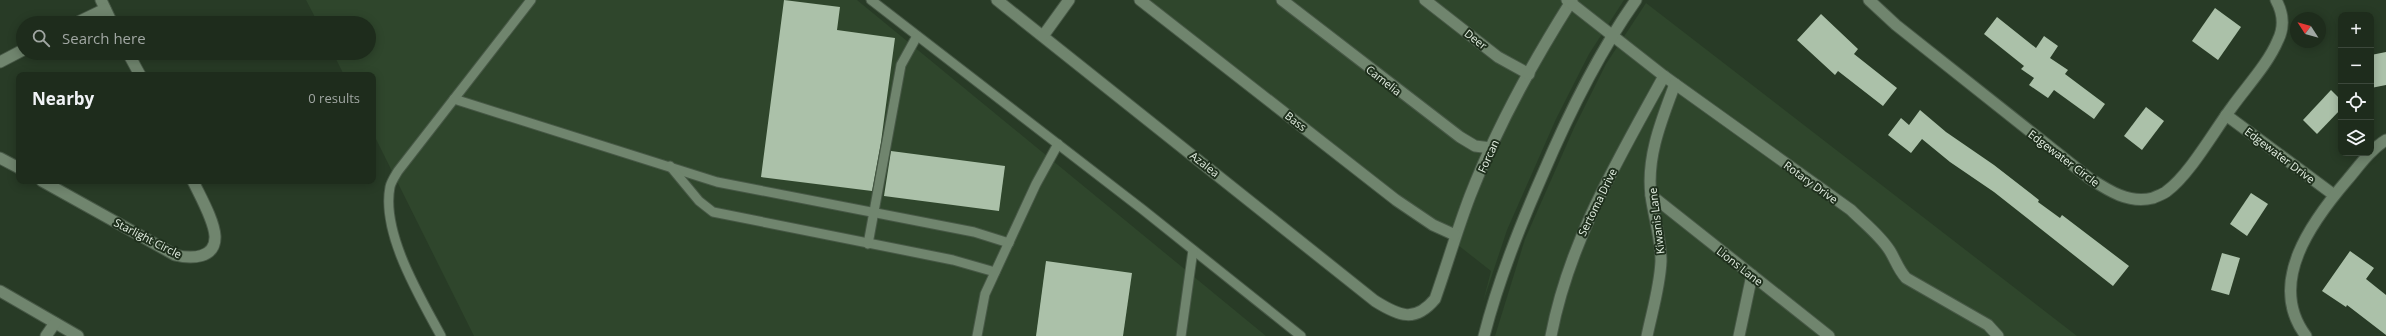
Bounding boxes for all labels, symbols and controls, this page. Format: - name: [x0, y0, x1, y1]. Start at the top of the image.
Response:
- north arrow: [2290, 12, 2326, 48]
- map controls: [2338, 12, 2374, 156]
- button: +: [2338, 12, 2374, 48]
- search box: [16, 16, 376, 60]
- street label: Deer: [1462, 25, 1491, 53]
- icon: search: [30, 27, 52, 49]
- text: Search here: [62, 28, 146, 48]
- button: −: [2338, 48, 2374, 84]
- street label: Camelia: [1363, 61, 1405, 99]
- button: locate: [2338, 84, 2374, 120]
- text: Nearby: [32, 87, 94, 110]
- text: 0 results: [308, 89, 360, 107]
- street label: Bass: [1282, 108, 1310, 134]
- button: layers: [2338, 120, 2374, 156]
- street label: Edgewater Drive: [2242, 124, 2318, 186]
- street label: Edgewater Circle: [2025, 126, 2103, 190]
- street label: Forcan: [1474, 137, 1502, 175]
- street label: Azalea: [1187, 148, 1223, 180]
- street label: Rotary Drive: [1781, 157, 1841, 207]
- street label: Sertoma Drive: [1574, 166, 1620, 238]
- street label: Kiwanis Lane: [1644, 187, 1668, 255]
- street label: Starlight Circle: [112, 215, 184, 261]
- street label: Lions Lane: [1714, 243, 1766, 289]

